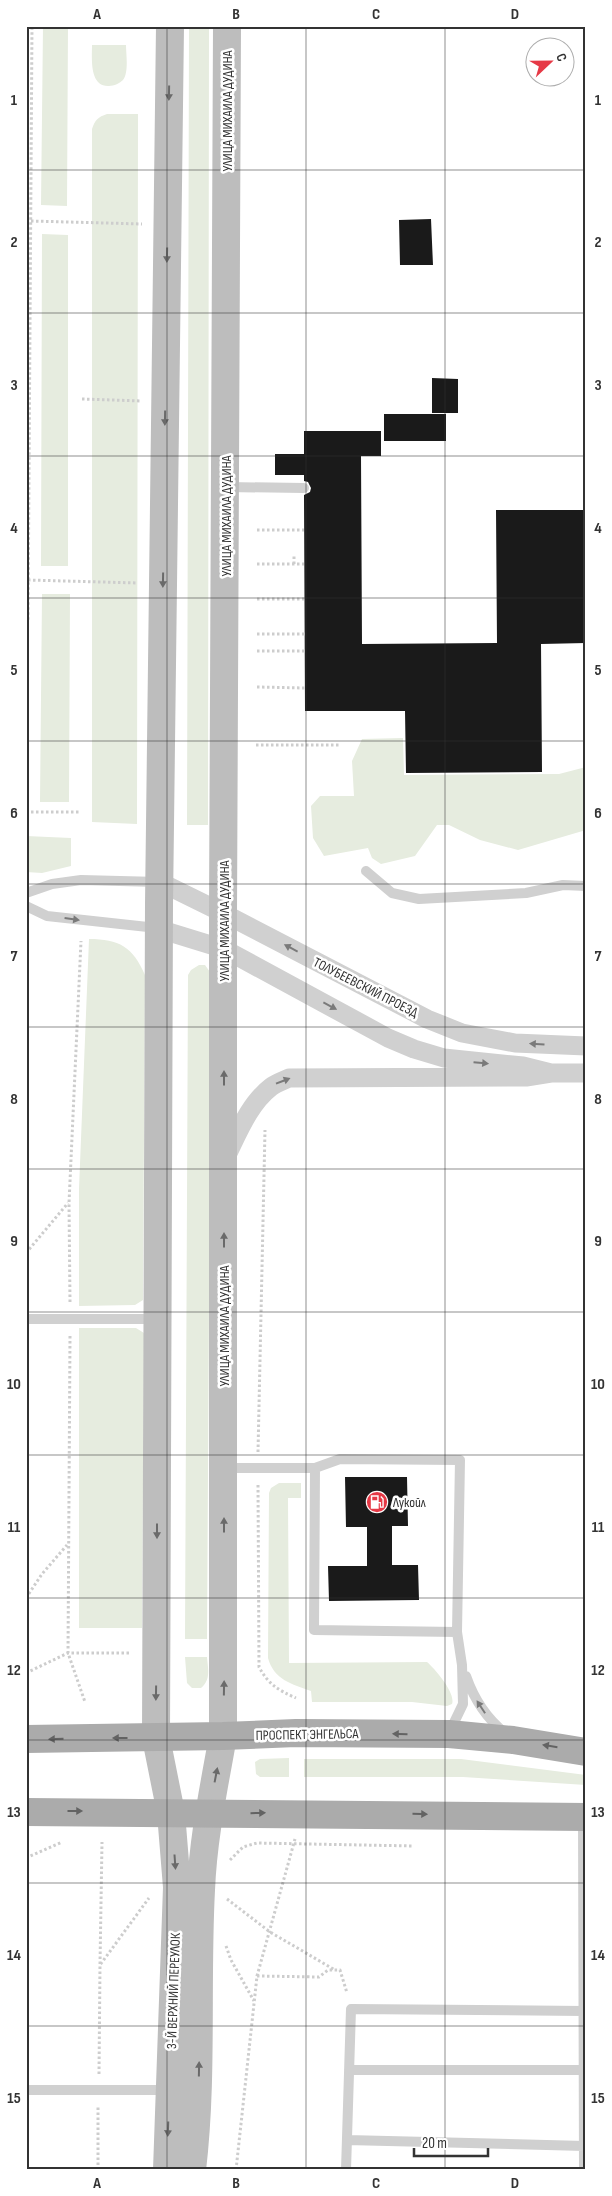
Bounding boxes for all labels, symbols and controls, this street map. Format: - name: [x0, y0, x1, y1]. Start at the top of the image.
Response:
- text: A: [92, 5, 101, 24]
- text: B: [232, 5, 240, 24]
- text: C: [372, 5, 380, 24]
- text: D: [511, 5, 519, 24]
- north arrow: [524, 38, 574, 88]
- street label: УЛИЦА МИХАИЛА ДУДИНА: [219, 49, 236, 172]
- text: С: [552, 51, 571, 64]
- one-way arrow: [165, 85, 173, 101]
- text: 1: [11, 91, 18, 110]
- text: 1: [595, 91, 602, 110]
- text: 2: [10, 233, 18, 252]
- text: 2: [594, 233, 602, 252]
- one-way arrow: [163, 247, 171, 263]
- text: 3: [10, 376, 18, 395]
- text: 3: [594, 376, 602, 395]
- one-way arrow: [161, 410, 169, 426]
- street label: УЛИЦА МИХАИЛА ДУДИНА: [218, 454, 235, 577]
- text: 4: [10, 519, 18, 538]
- text: 4: [594, 519, 602, 538]
- one-way arrow: [159, 572, 167, 588]
- text: 5: [10, 661, 18, 680]
- text: 5: [594, 661, 602, 680]
- text: 6: [10, 804, 18, 823]
- text: 6: [594, 804, 602, 823]
- street label: УЛИЦА МИХАИЛА ДУДИНА: [216, 859, 233, 982]
- one-way arrow: [65, 916, 81, 924]
- one-way arrow: [283, 944, 298, 952]
- text: 7: [11, 947, 18, 966]
- text: 7: [595, 947, 602, 966]
- street label: ТОЛУБЕЕВСКИЙ ПРОЕЗД: [310, 954, 421, 1021]
- one-way arrow: [324, 1002, 337, 1011]
- one-way arrow: [529, 1040, 545, 1048]
- one-way arrow: [473, 1059, 489, 1067]
- one-way arrow: [220, 1069, 228, 1085]
- one-way arrow: [276, 1077, 291, 1085]
- text: 8: [10, 1090, 18, 1109]
- text: 8: [594, 1090, 602, 1109]
- text: 9: [10, 1232, 18, 1251]
- one-way arrow: [220, 1232, 228, 1248]
- text: 9: [594, 1232, 602, 1251]
- street label: УЛИЦА МИХАИЛА ДУДИНА: [216, 1264, 233, 1387]
- text: 10: [7, 1375, 21, 1394]
- text: 10: [591, 1375, 605, 1394]
- fuel station icon: Лукойл: [365, 1490, 389, 1514]
- place label: Лукойл: [392, 1494, 426, 1511]
- one-way arrow: [220, 1517, 228, 1533]
- text: 11: [8, 1518, 21, 1537]
- text: 11: [592, 1518, 605, 1537]
- one-way arrow: [153, 1523, 161, 1539]
- text: 12: [7, 1661, 21, 1680]
- text: 12: [591, 1661, 605, 1680]
- one-way arrow: [220, 1679, 228, 1695]
- one-way arrow: [152, 1685, 160, 1701]
- one-way arrow: [477, 1700, 486, 1714]
- street label: ПРОСПЕКТ ЭНГЕЛЬСА: [255, 1725, 360, 1744]
- one-way arrow: [392, 1730, 408, 1738]
- one-way arrow: [112, 1734, 128, 1742]
- one-way arrow: [47, 1735, 63, 1743]
- one-way arrow: [541, 1742, 557, 1750]
- one-way arrow: [212, 1768, 220, 1783]
- text: 13: [7, 1803, 21, 1822]
- text: 13: [591, 1803, 605, 1822]
- one-way arrow: [67, 1807, 83, 1815]
- one-way arrow: [250, 1809, 266, 1817]
- one-way arrow: [412, 1810, 428, 1818]
- one-way arrow: [171, 1854, 179, 1870]
- street label: 3-Й ВЕРХНИЙ ПЕРЕУЛОК: [163, 1932, 184, 2049]
- text: 14: [7, 1946, 21, 1965]
- text: 14: [591, 1946, 605, 1965]
- one-way arrow: [195, 2061, 203, 2077]
- text: 15: [7, 2089, 21, 2108]
- text: 15: [591, 2089, 605, 2108]
- one-way arrow: [164, 2121, 172, 2137]
- scale bar: [414, 2126, 488, 2158]
- text: 20 m: [422, 2134, 447, 2153]
- text: A: [92, 2174, 101, 2193]
- text: B: [232, 2174, 240, 2193]
- text: C: [372, 2174, 380, 2193]
- text: D: [511, 2174, 519, 2193]

